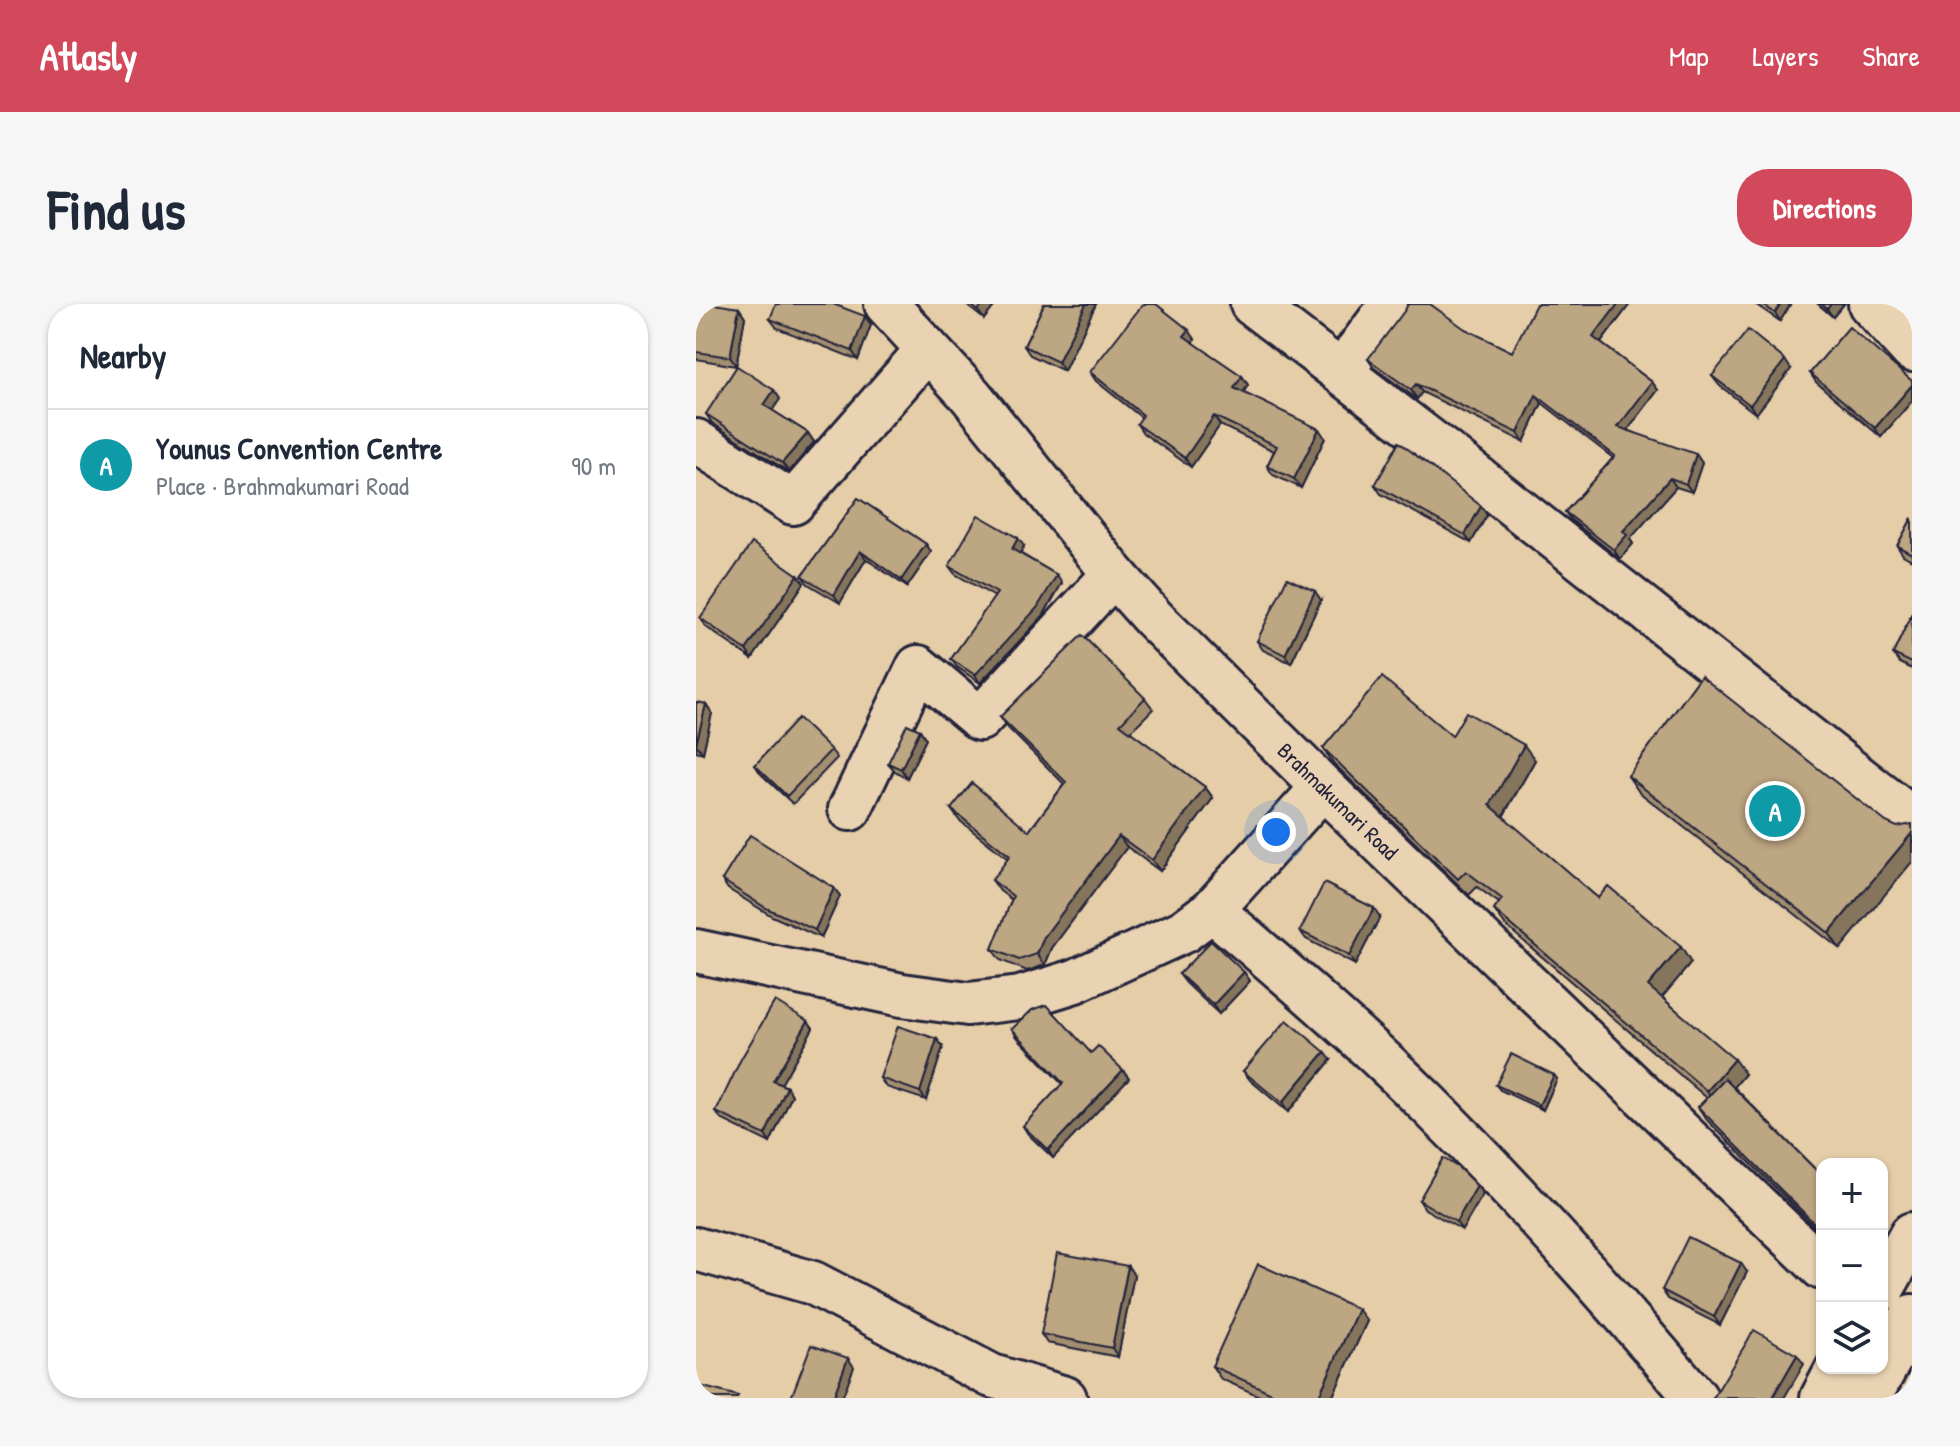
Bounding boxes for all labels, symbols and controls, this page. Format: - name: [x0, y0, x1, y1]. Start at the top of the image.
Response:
- text: Atlasly: [40, 30, 137, 82]
- text: Map: [1669, 37, 1709, 75]
- text: Layers: [1753, 37, 1818, 75]
- text: Share: [1862, 37, 1920, 75]
- button: Directions: [1737, 169, 1912, 247]
- text: Find us: [48, 171, 186, 246]
- text: Nearby: [80, 333, 166, 379]
- text: Younus Convention Centre: [156, 428, 442, 468]
- text: A: [100, 448, 112, 483]
- text: 90 m: [571, 448, 616, 483]
- text: Place · Brahmakumari Road: [156, 468, 409, 503]
- street label: Brahmakumari Road: [1271, 736, 1405, 867]
- pin: A: [1749, 781, 1801, 841]
- your location: [1256, 812, 1296, 852]
- map controls: [1816, 1158, 1888, 1374]
- button: +: [1816, 1158, 1888, 1230]
- button: −: [1816, 1230, 1888, 1302]
- button: layers: [1816, 1302, 1888, 1374]

